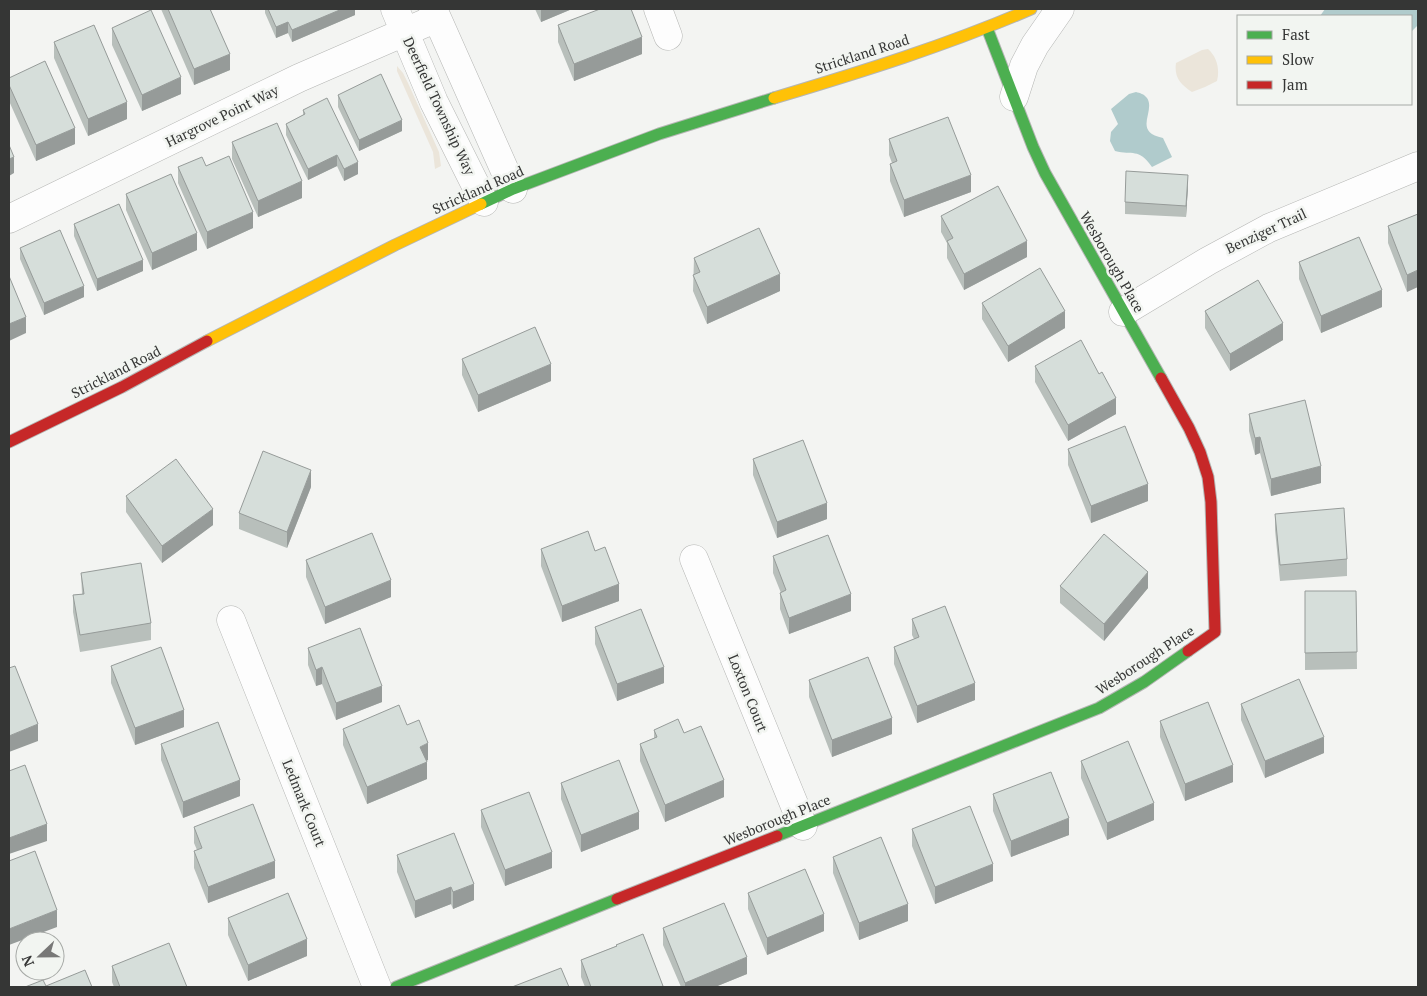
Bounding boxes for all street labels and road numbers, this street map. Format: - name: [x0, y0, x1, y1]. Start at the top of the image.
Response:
- street label: Strickland Road: [812, 29, 912, 78]
- street label: Deerfield Township Way: [399, 34, 480, 179]
- street label: Hargrove Point Way: [162, 80, 282, 151]
- street label: Strickland Road: [429, 161, 527, 218]
- street label: Benziger Trail: [1222, 203, 1309, 258]
- street label: Wesborough Place: [1076, 208, 1149, 316]
- street label: Strickland Road: [68, 341, 164, 402]
- street label: Wesborough Place: [1092, 621, 1198, 699]
- street label: Loxton Court: [724, 651, 773, 735]
- street label: Ledmark Court: [278, 756, 331, 850]
- street label: Wesborough Place: [721, 789, 833, 850]

